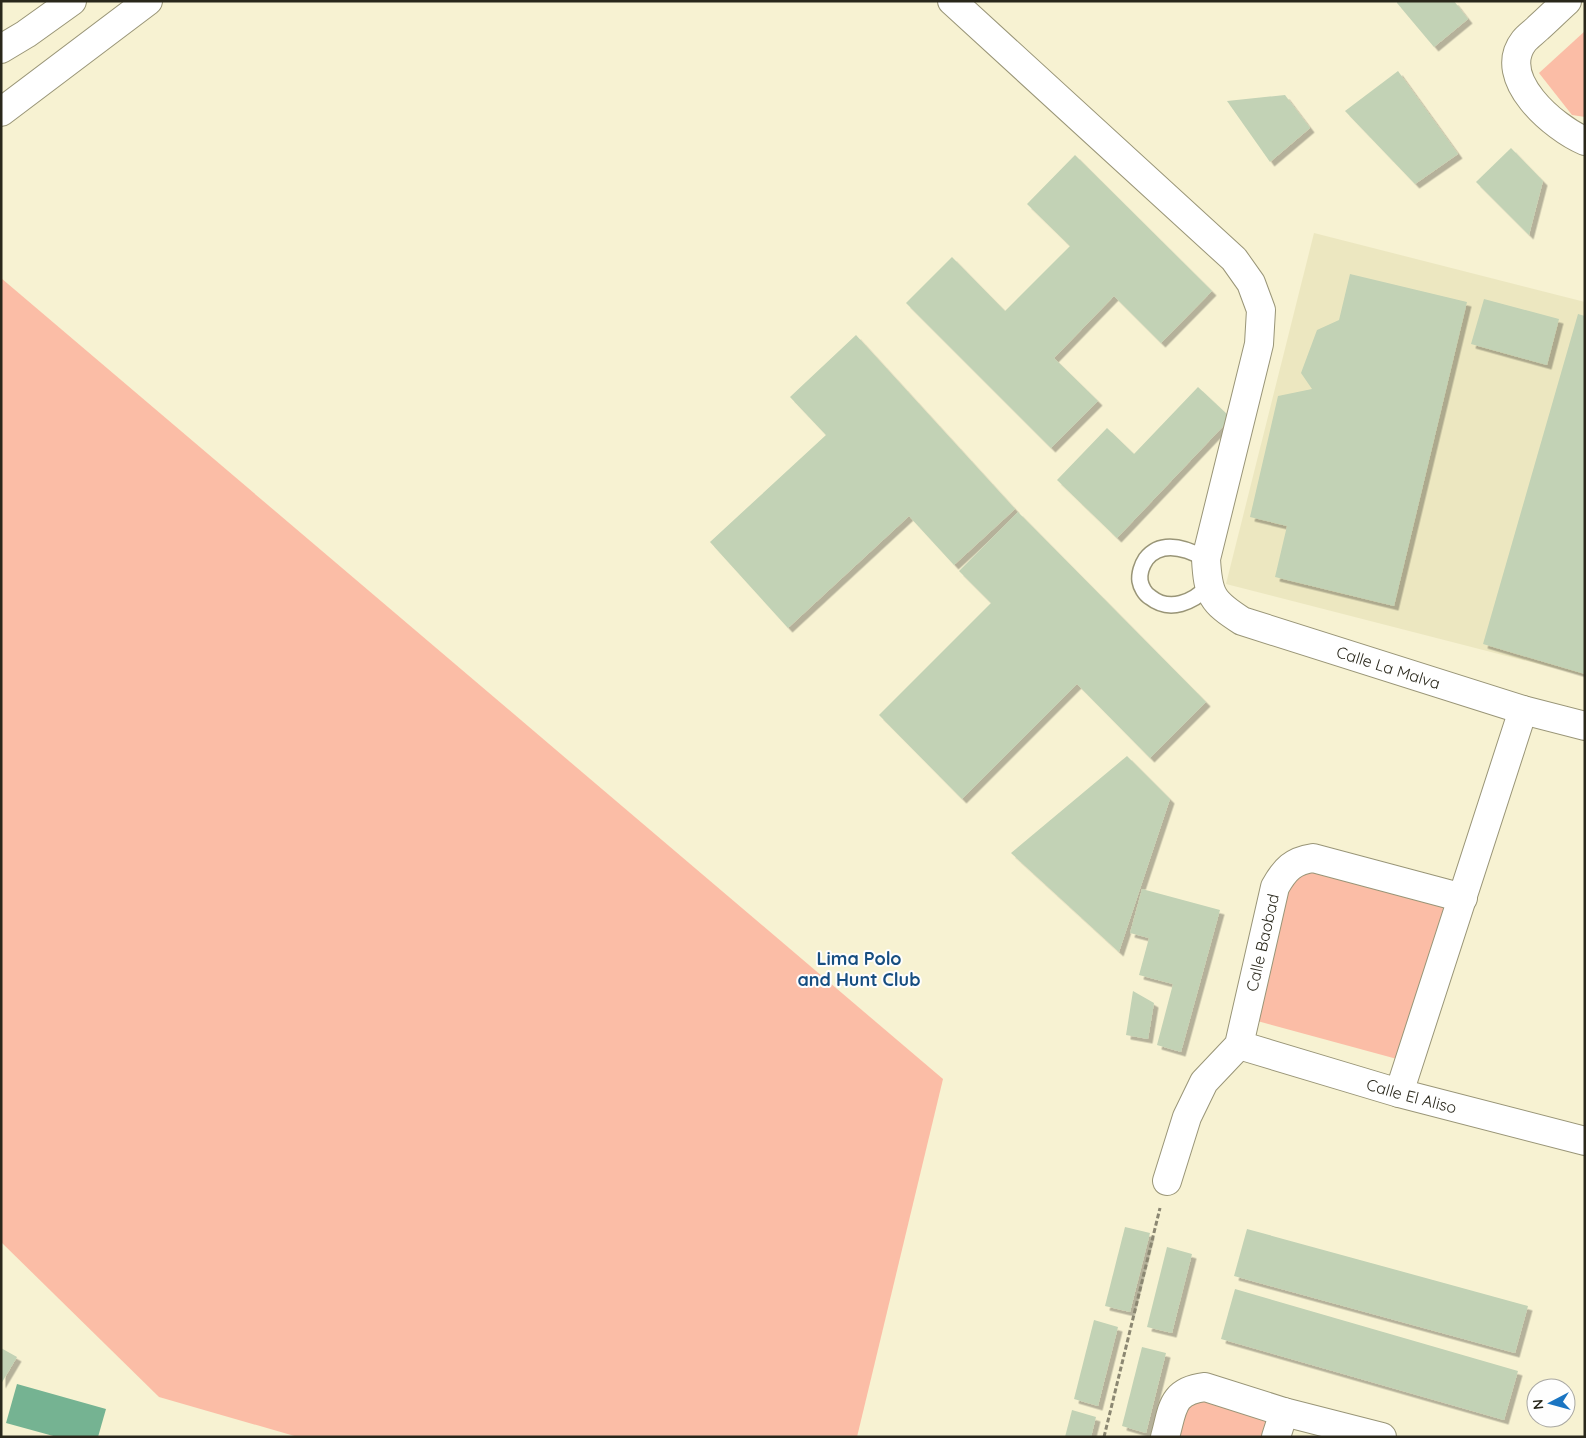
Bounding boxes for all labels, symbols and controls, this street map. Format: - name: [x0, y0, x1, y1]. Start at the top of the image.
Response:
- street label: Calle La Malva: [1334, 642, 1443, 693]
- street label: Calle Baobad: [1242, 892, 1283, 993]
- district label: Lima Polo and Hunt Club: [798, 947, 920, 991]
- street label: Calle El Aliso: [1364, 1074, 1459, 1117]
- north arrow: [1526, 1378, 1576, 1428]
- text: N: [1529, 1398, 1548, 1410]

